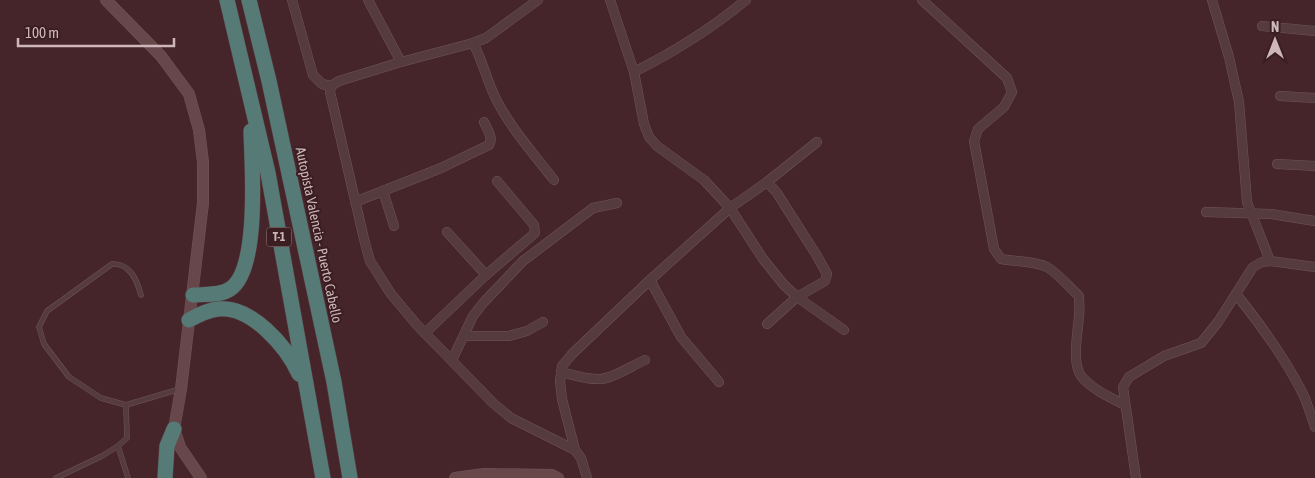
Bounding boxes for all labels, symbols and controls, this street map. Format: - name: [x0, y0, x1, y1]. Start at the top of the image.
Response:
- scale bar: [18, 15, 174, 47]
- north arrow: [1250, 15, 1300, 65]
- text: N: [1271, 19, 1279, 35]
- text: 100 m: [25, 24, 59, 41]
- street label: Autopista Valencia - Puerto Cabello: [293, 146, 345, 324]
- road number: T-1: [266, 228, 292, 246]

